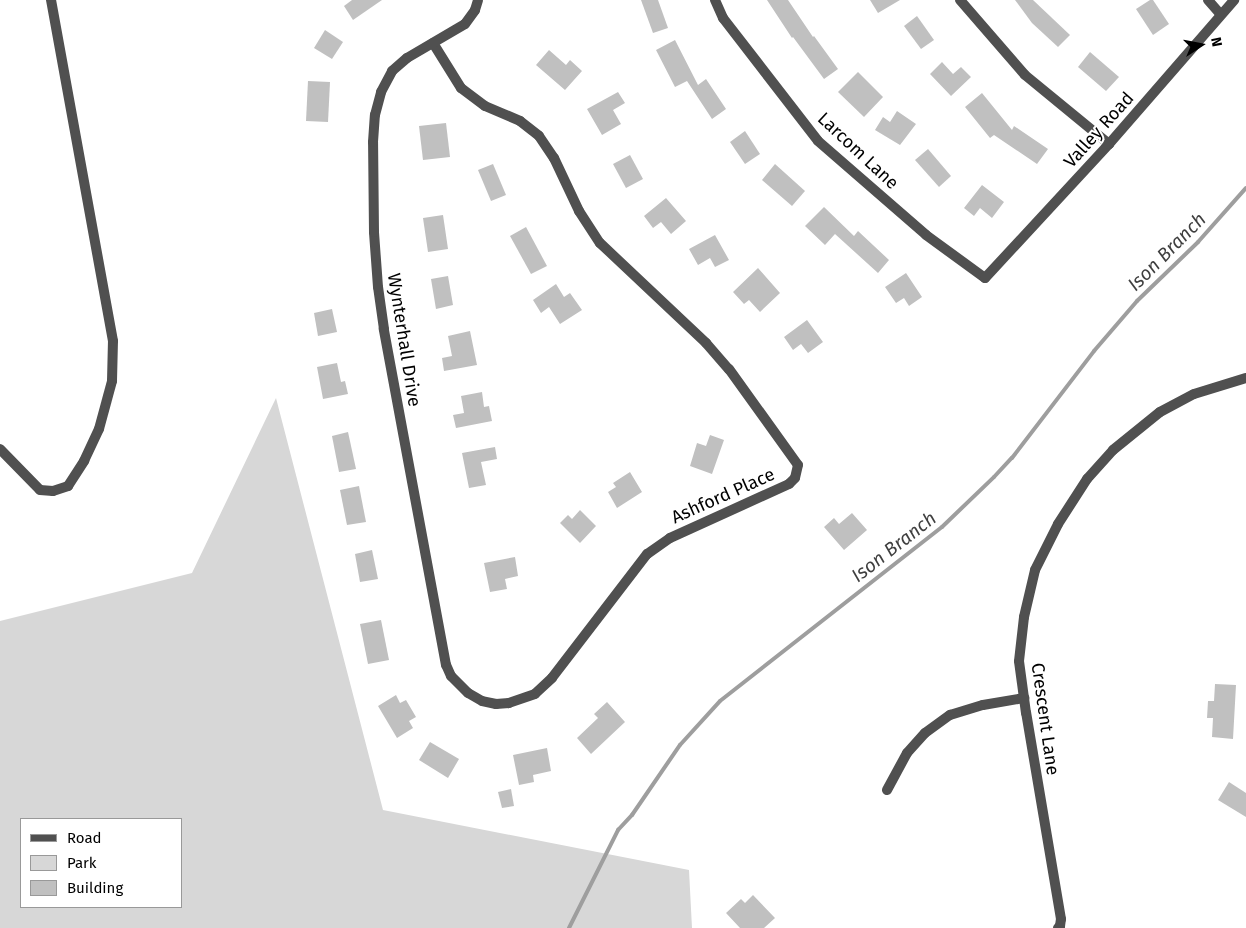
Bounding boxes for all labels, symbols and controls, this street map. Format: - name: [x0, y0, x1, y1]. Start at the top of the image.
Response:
- north arrow: [1176, 20, 1226, 70]
- text: N: [1207, 36, 1225, 48]
- street label: Valley Road: [1059, 88, 1139, 172]
- street label: Larcom Lane: [813, 108, 903, 194]
- water label: Ison Branch: [1123, 208, 1211, 296]
- street label: Wynterhall Drive: [383, 272, 425, 408]
- street label: Ashford Place: [668, 464, 778, 528]
- water label: Ison Branch: [847, 507, 941, 587]
- street label: Crescent Lane: [1026, 661, 1064, 777]
- legend: [20, 818, 182, 908]
- text: Road: [67, 829, 102, 847]
- text: Park: [67, 854, 97, 872]
- text: Building: [67, 879, 123, 897]

